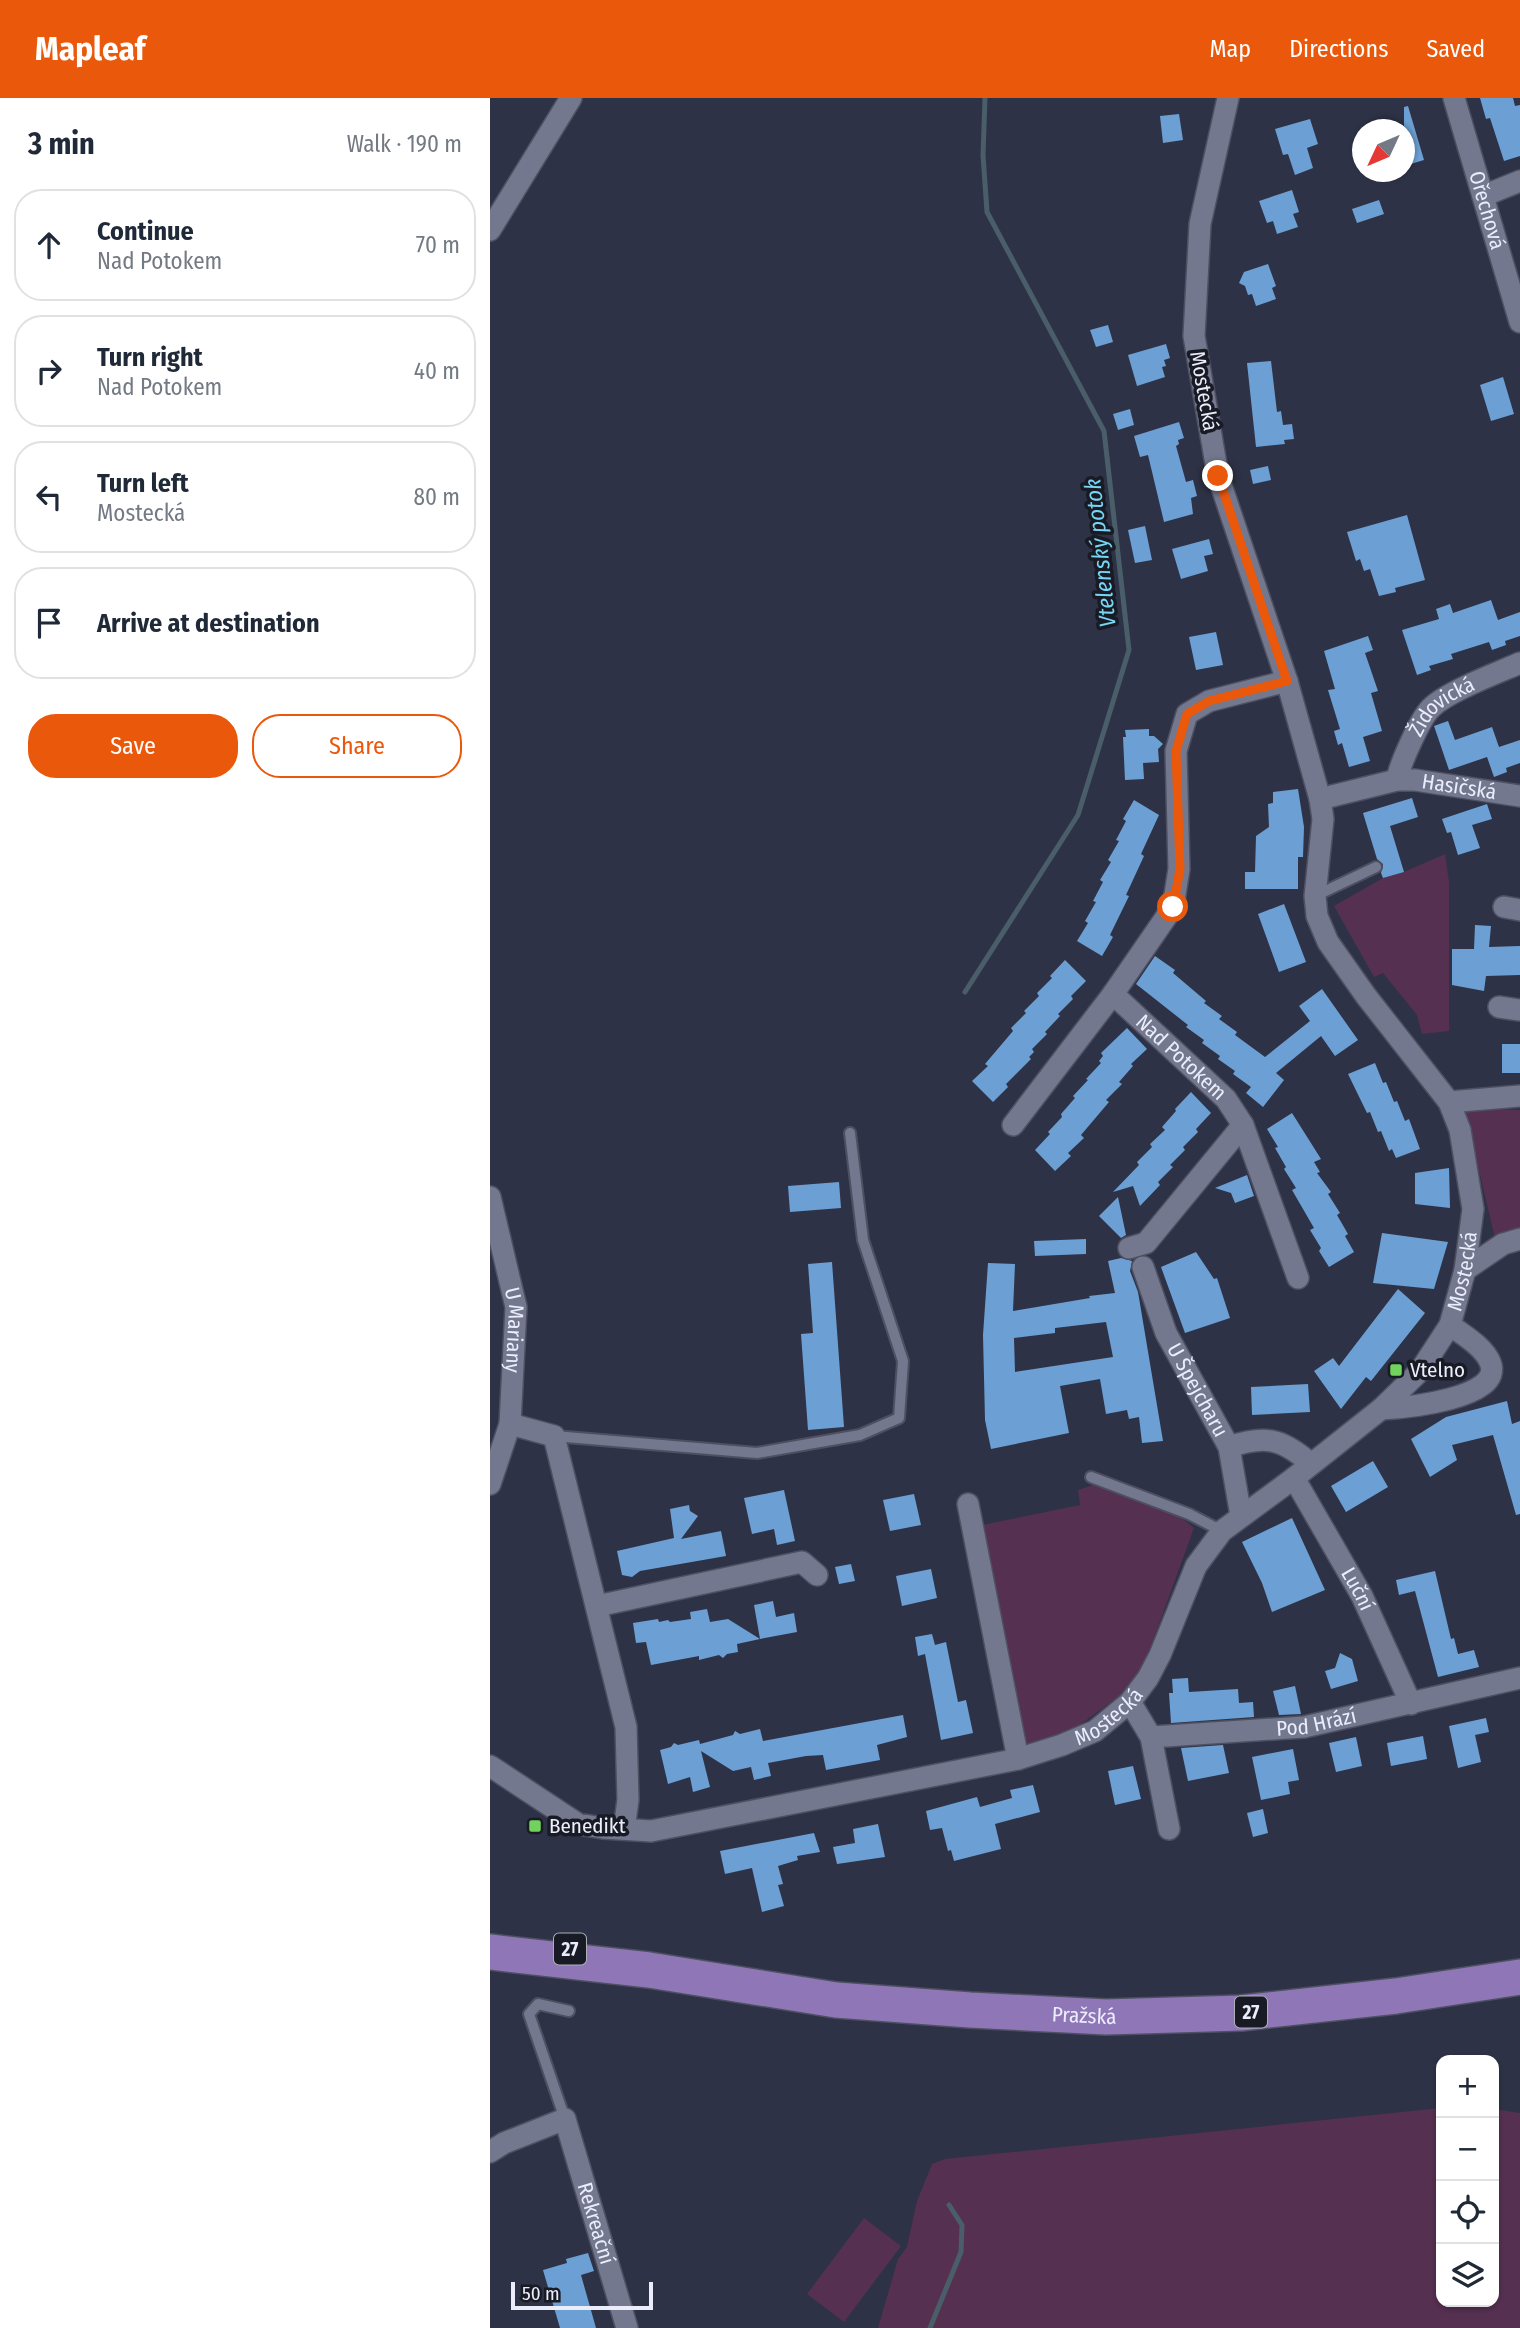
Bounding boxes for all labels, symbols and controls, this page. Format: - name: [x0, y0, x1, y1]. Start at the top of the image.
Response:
- text: Mapleaf: [35, 29, 146, 69]
- text: Map: [1210, 35, 1251, 63]
- text: Directions: [1289, 35, 1388, 63]
- text: Saved: [1426, 35, 1485, 63]
- north arrow: [1352, 119, 1415, 182]
- text: 3 min: [28, 126, 95, 162]
- text: Walk · 190 m: [347, 130, 462, 158]
- street label: Ořechová: [1463, 168, 1511, 253]
- text: Continue: [97, 216, 194, 247]
- icon: ahead: [30, 226, 68, 264]
- text: 70 m: [416, 231, 460, 259]
- text: Nad Potokem: [97, 247, 222, 275]
- text: Turn right: [97, 342, 203, 373]
- street label: Mostecká: [1184, 349, 1224, 433]
- icon: right: [30, 352, 68, 390]
- text: 40 m: [414, 357, 460, 385]
- text: Nad Potokem: [97, 373, 222, 401]
- route end: [1202, 460, 1233, 491]
- text: Turn left: [97, 468, 189, 499]
- water label: Vtelenský potok: [1078, 477, 1122, 629]
- icon: left: [30, 478, 68, 516]
- text: 80 m: [413, 483, 460, 511]
- text: Mostecká: [97, 499, 185, 527]
- icon: arrive: [30, 604, 68, 642]
- text: Arrive at destination: [97, 608, 320, 639]
- street label: Židovická: [1403, 671, 1479, 741]
- button: Save: [28, 714, 238, 778]
- button: Share: [252, 714, 462, 778]
- street label: Hasičská: [1420, 768, 1498, 805]
- route start: [1157, 891, 1188, 922]
- street label: Nad Potokem: [1130, 1009, 1232, 1106]
- street label: Mostecká: [1441, 1230, 1483, 1314]
- street label: U Mariany: [499, 1285, 529, 1374]
- street label: U Špejcharu: [1161, 1338, 1234, 1441]
- place label: Vtelno: [1410, 1357, 1465, 1383]
- marker: Vtelno: [1388, 1362, 1404, 1378]
- street label: Luční: [1335, 1563, 1380, 1615]
- street label: Mostecká: [1070, 1683, 1149, 1751]
- street label: Pod Hrází: [1275, 1703, 1359, 1742]
- place label: Benedikt: [549, 1813, 626, 1839]
- marker: Benedikt: [527, 1818, 543, 1834]
- road number: 27: [554, 1934, 586, 1965]
- road number: 27: [1235, 1996, 1267, 2028]
- street label: Pražská: [1051, 2001, 1117, 2030]
- map controls: [1436, 2055, 1499, 2307]
- button: +: [1436, 2055, 1499, 2118]
- button: −: [1436, 2118, 1499, 2181]
- street label: Rekreační: [572, 2179, 620, 2267]
- button: locate: [1436, 2181, 1499, 2244]
- button: layers: [1436, 2244, 1499, 2307]
- scale bar: [511, 2279, 653, 2311]
- text: 50 m: [522, 2282, 560, 2305]

